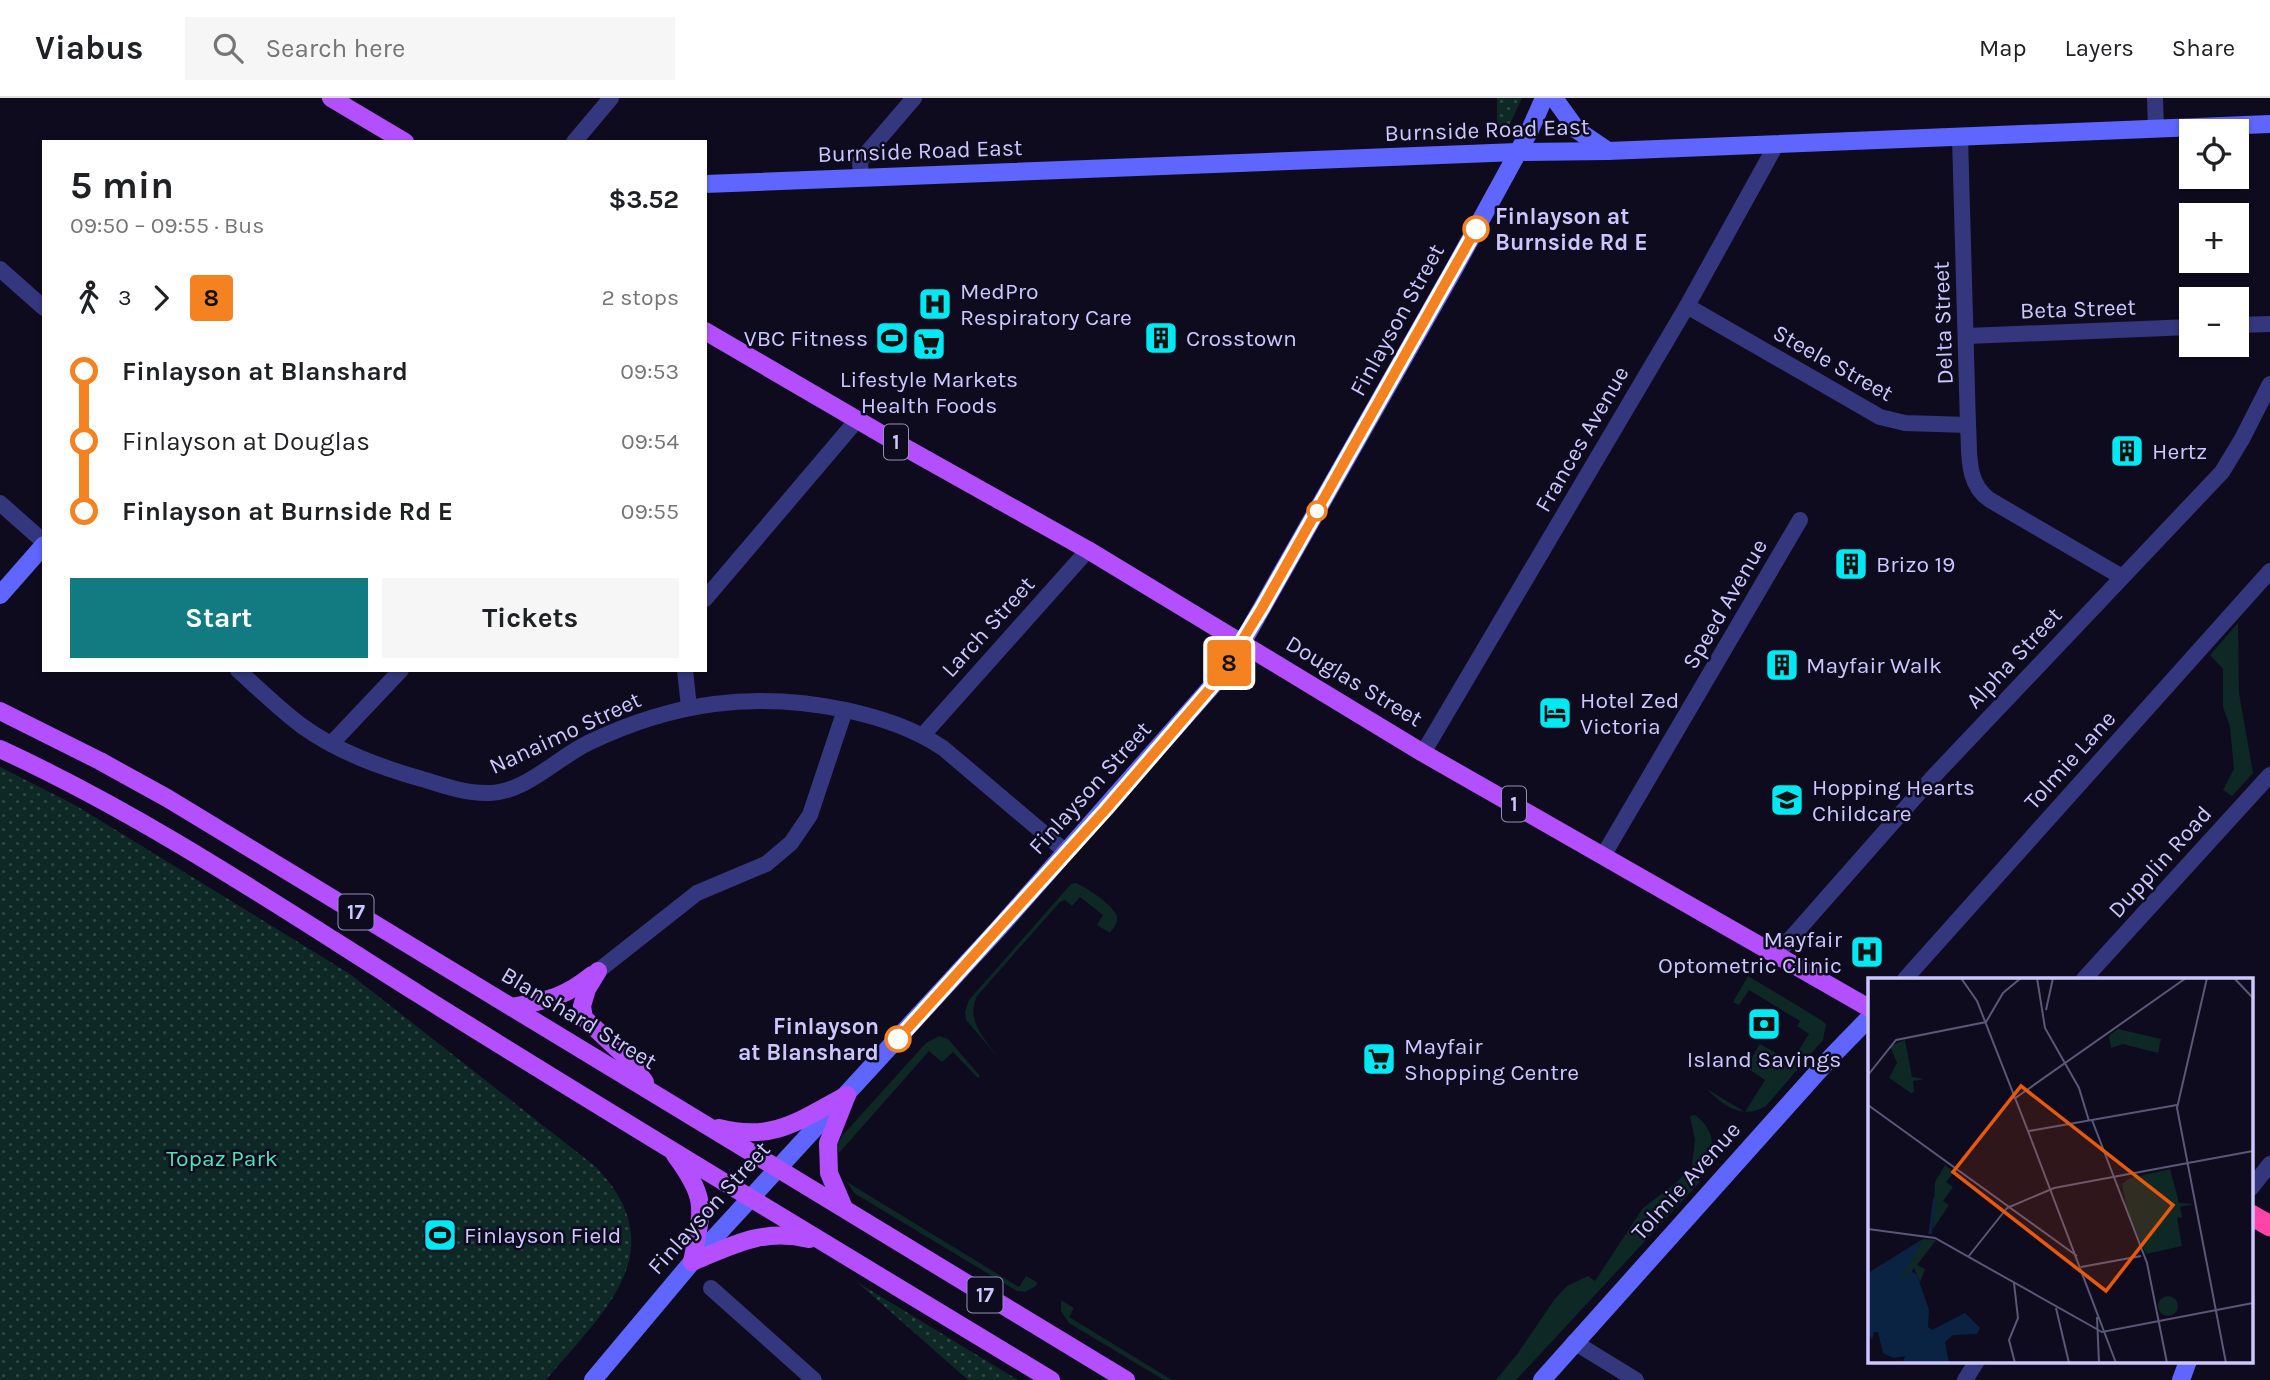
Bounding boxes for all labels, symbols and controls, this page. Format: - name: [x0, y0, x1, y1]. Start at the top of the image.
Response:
- search box: [185, 17, 675, 80]
- text: Viabus: [35, 29, 143, 67]
- icon: search: [209, 29, 247, 67]
- text: Search here: [265, 33, 405, 64]
- text: Map: [1979, 34, 2027, 62]
- text: Layers: [2065, 34, 2134, 62]
- text: Share: [2172, 34, 2235, 62]
- street label: Burnside Road East: [1384, 113, 1590, 147]
- map controls: [2179, 119, 2249, 357]
- button: locate: [2179, 119, 2249, 189]
- street label: Burnside Road East: [817, 134, 1023, 168]
- text: 5 min: [70, 163, 174, 208]
- text: $3.52: [608, 184, 679, 215]
- place label: Finlayson at Burnside Rd E: [1495, 203, 1648, 256]
- button: +: [2179, 203, 2249, 273]
- text: 09:50 – 09:55 · Bus: [70, 212, 264, 239]
- marker: Finlayson at Burnside Rd E: [1463, 216, 1489, 242]
- street label: Finlayson Street: [1344, 239, 1450, 401]
- street label: Delta Street: [1927, 261, 1959, 385]
- place label: MedPro Respiratory Care: [960, 278, 1132, 331]
- icon: walk: [70, 279, 108, 317]
- icon: forward: [142, 279, 180, 317]
- text: 3: [118, 284, 132, 311]
- text: 8: [204, 284, 219, 312]
- text: 2 stops: [601, 284, 679, 311]
- hospital icon: MedPro Respiratory Care: [916, 285, 954, 323]
- button: −: [2179, 287, 2249, 357]
- street label: Beta Street: [2020, 293, 2137, 325]
- sports icon: VBC Fitness: [873, 319, 911, 357]
- building icon: Crosstown: [1142, 319, 1180, 357]
- street label: Steele Street: [1768, 319, 1898, 407]
- place label: VBC Fitness: [744, 325, 868, 352]
- supermarket icon: Lifestyle Markets Health Foods: [910, 325, 948, 363]
- place label: Crosstown: [1186, 325, 1297, 352]
- text: Finlayson at Blanshard: [122, 356, 408, 387]
- text: 09:53: [620, 358, 679, 385]
- street label: Frances Avenue: [1529, 361, 1635, 517]
- place label: Lifestyle Markets Health Foods: [840, 366, 1018, 419]
- road number: 1: [884, 424, 908, 460]
- text: Finlayson at Douglas: [122, 426, 370, 457]
- text: 09:54: [621, 428, 679, 455]
- building icon: Hertz: [2108, 432, 2146, 470]
- place label: Hertz: [2152, 438, 2207, 465]
- text: Finlayson at Burnside Rd E: [122, 496, 453, 527]
- text: 09:55: [621, 498, 679, 525]
- unlabelled marker: [1307, 501, 1327, 521]
- street label: Speed Avenue: [1677, 534, 1773, 674]
- building icon: Brizo 19: [1832, 545, 1870, 583]
- place label: Brizo 19: [1876, 551, 1955, 578]
- street label: Larch Street: [936, 571, 1040, 683]
- button: Start: [70, 578, 368, 658]
- button: Tickets: [382, 578, 679, 658]
- street label: Alpha Street: [1960, 602, 2068, 714]
- street label: Douglas Street: [1281, 630, 1427, 733]
- line badge: 8: [1206, 640, 1252, 686]
- building icon: Mayfair Walk: [1763, 646, 1801, 684]
- text: 8: [1221, 649, 1237, 677]
- place label: Mayfair Walk: [1806, 652, 1942, 679]
- street label: Nanaimo Street: [485, 686, 646, 780]
- place label: Hotel Zed Victoria: [1580, 687, 1679, 740]
- hotel icon: Hotel Zed Victoria: [1536, 694, 1574, 732]
- street label: Tolmie Lane: [2019, 705, 2121, 815]
- street label: Finlayson Street: [1023, 716, 1157, 860]
- place label: Hopping Hearts Childcare: [1812, 774, 1975, 827]
- school or university icon: Hopping Hearts Childcare: [1768, 781, 1806, 819]
- road number: 1: [1502, 786, 1526, 822]
- street label: Dupplin Road: [2103, 800, 2217, 924]
- road number: 17: [338, 894, 374, 930]
- place label: Mayfair Optometric Clinic: [1658, 926, 1843, 979]
- hospital icon: Mayfair Optometric Clinic: [1848, 933, 1886, 971]
- street label: Blanshard Street: [496, 961, 662, 1075]
- inset map: [1868, 978, 2252, 1362]
- bank icon: Island Savings: [1745, 1005, 1783, 1043]
- place label: Finlayson at Blanshard: [738, 1013, 879, 1066]
- marker: Finlayson at Blanshard: [885, 1026, 911, 1052]
- place label: Mayfair Shopping Centre: [1404, 1033, 1579, 1086]
- supermarket icon: Mayfair Shopping Centre: [1360, 1040, 1398, 1078]
- place label: Island Savings: [1687, 1046, 1841, 1073]
- street label: Tolmie Avenue: [1626, 1116, 1746, 1246]
- street label: Finlayson Street: [642, 1136, 776, 1280]
- park label: Topaz Park: [166, 1145, 278, 1172]
- sports icon: Finlayson Field: [421, 1216, 459, 1254]
- place label: Finlayson Field: [464, 1222, 621, 1249]
- road number: 17: [968, 1278, 1002, 1312]

